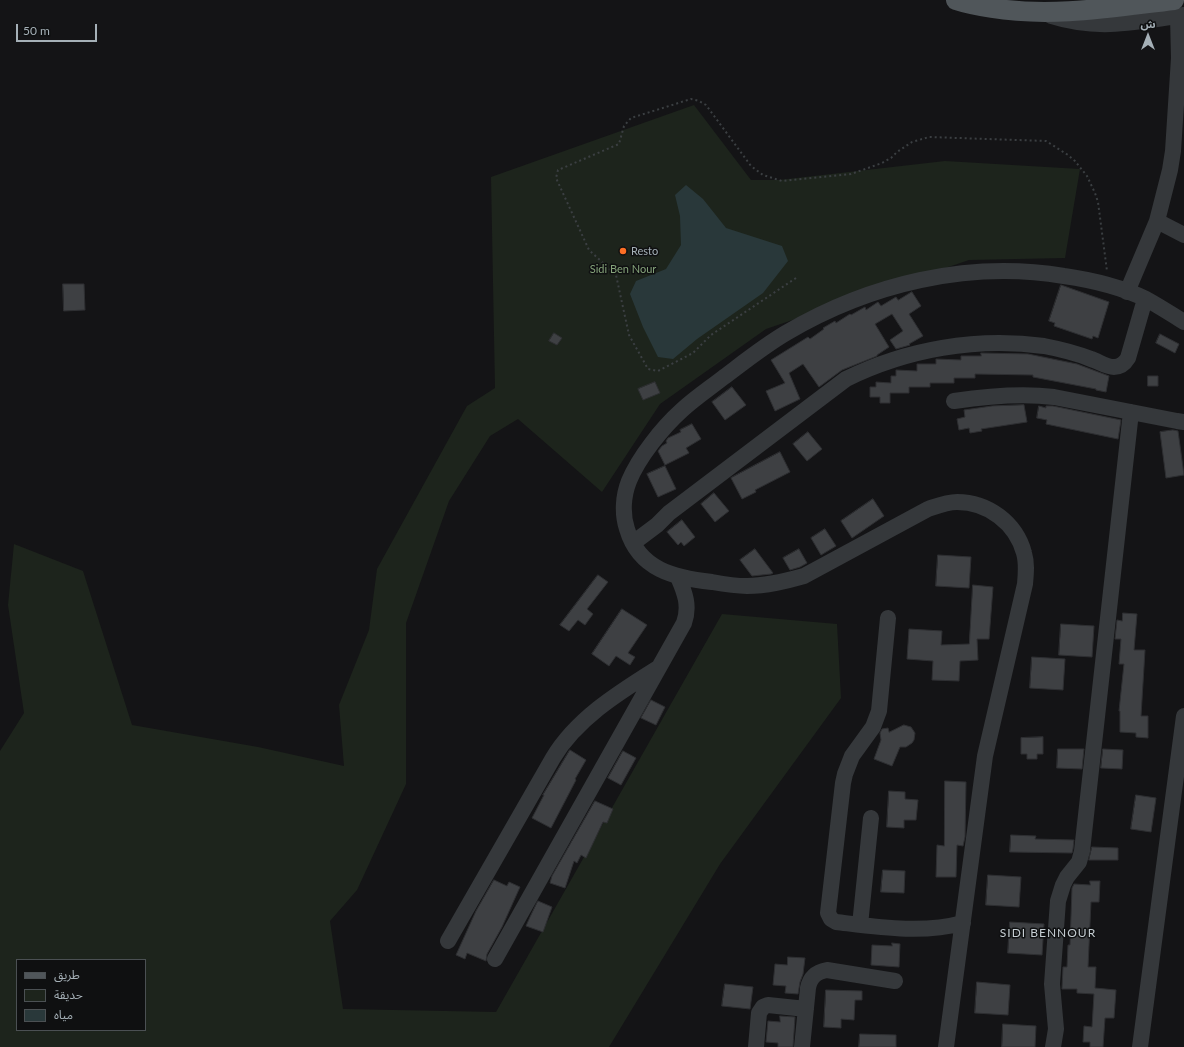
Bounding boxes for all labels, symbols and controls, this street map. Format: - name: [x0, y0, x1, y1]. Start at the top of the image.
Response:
- scale bar: [18, 16, 99, 42]
- north arrow: [1128, 16, 1168, 56]
- text: ش: [1140, 17, 1156, 30]
- text: 50 m: [23, 23, 50, 38]
- place label: Resto: [631, 244, 658, 258]
- marker: Resto: [618, 246, 628, 256]
- park label: Sidi Ben Nour: [590, 262, 656, 276]
- district label: SIDI BENNOUR: [1000, 926, 1096, 940]
- legend: [16, 959, 146, 1031]
- text: طريق: [54, 967, 80, 982]
- text: حديقة: [54, 987, 83, 1002]
- text: مياه: [54, 1007, 73, 1022]

